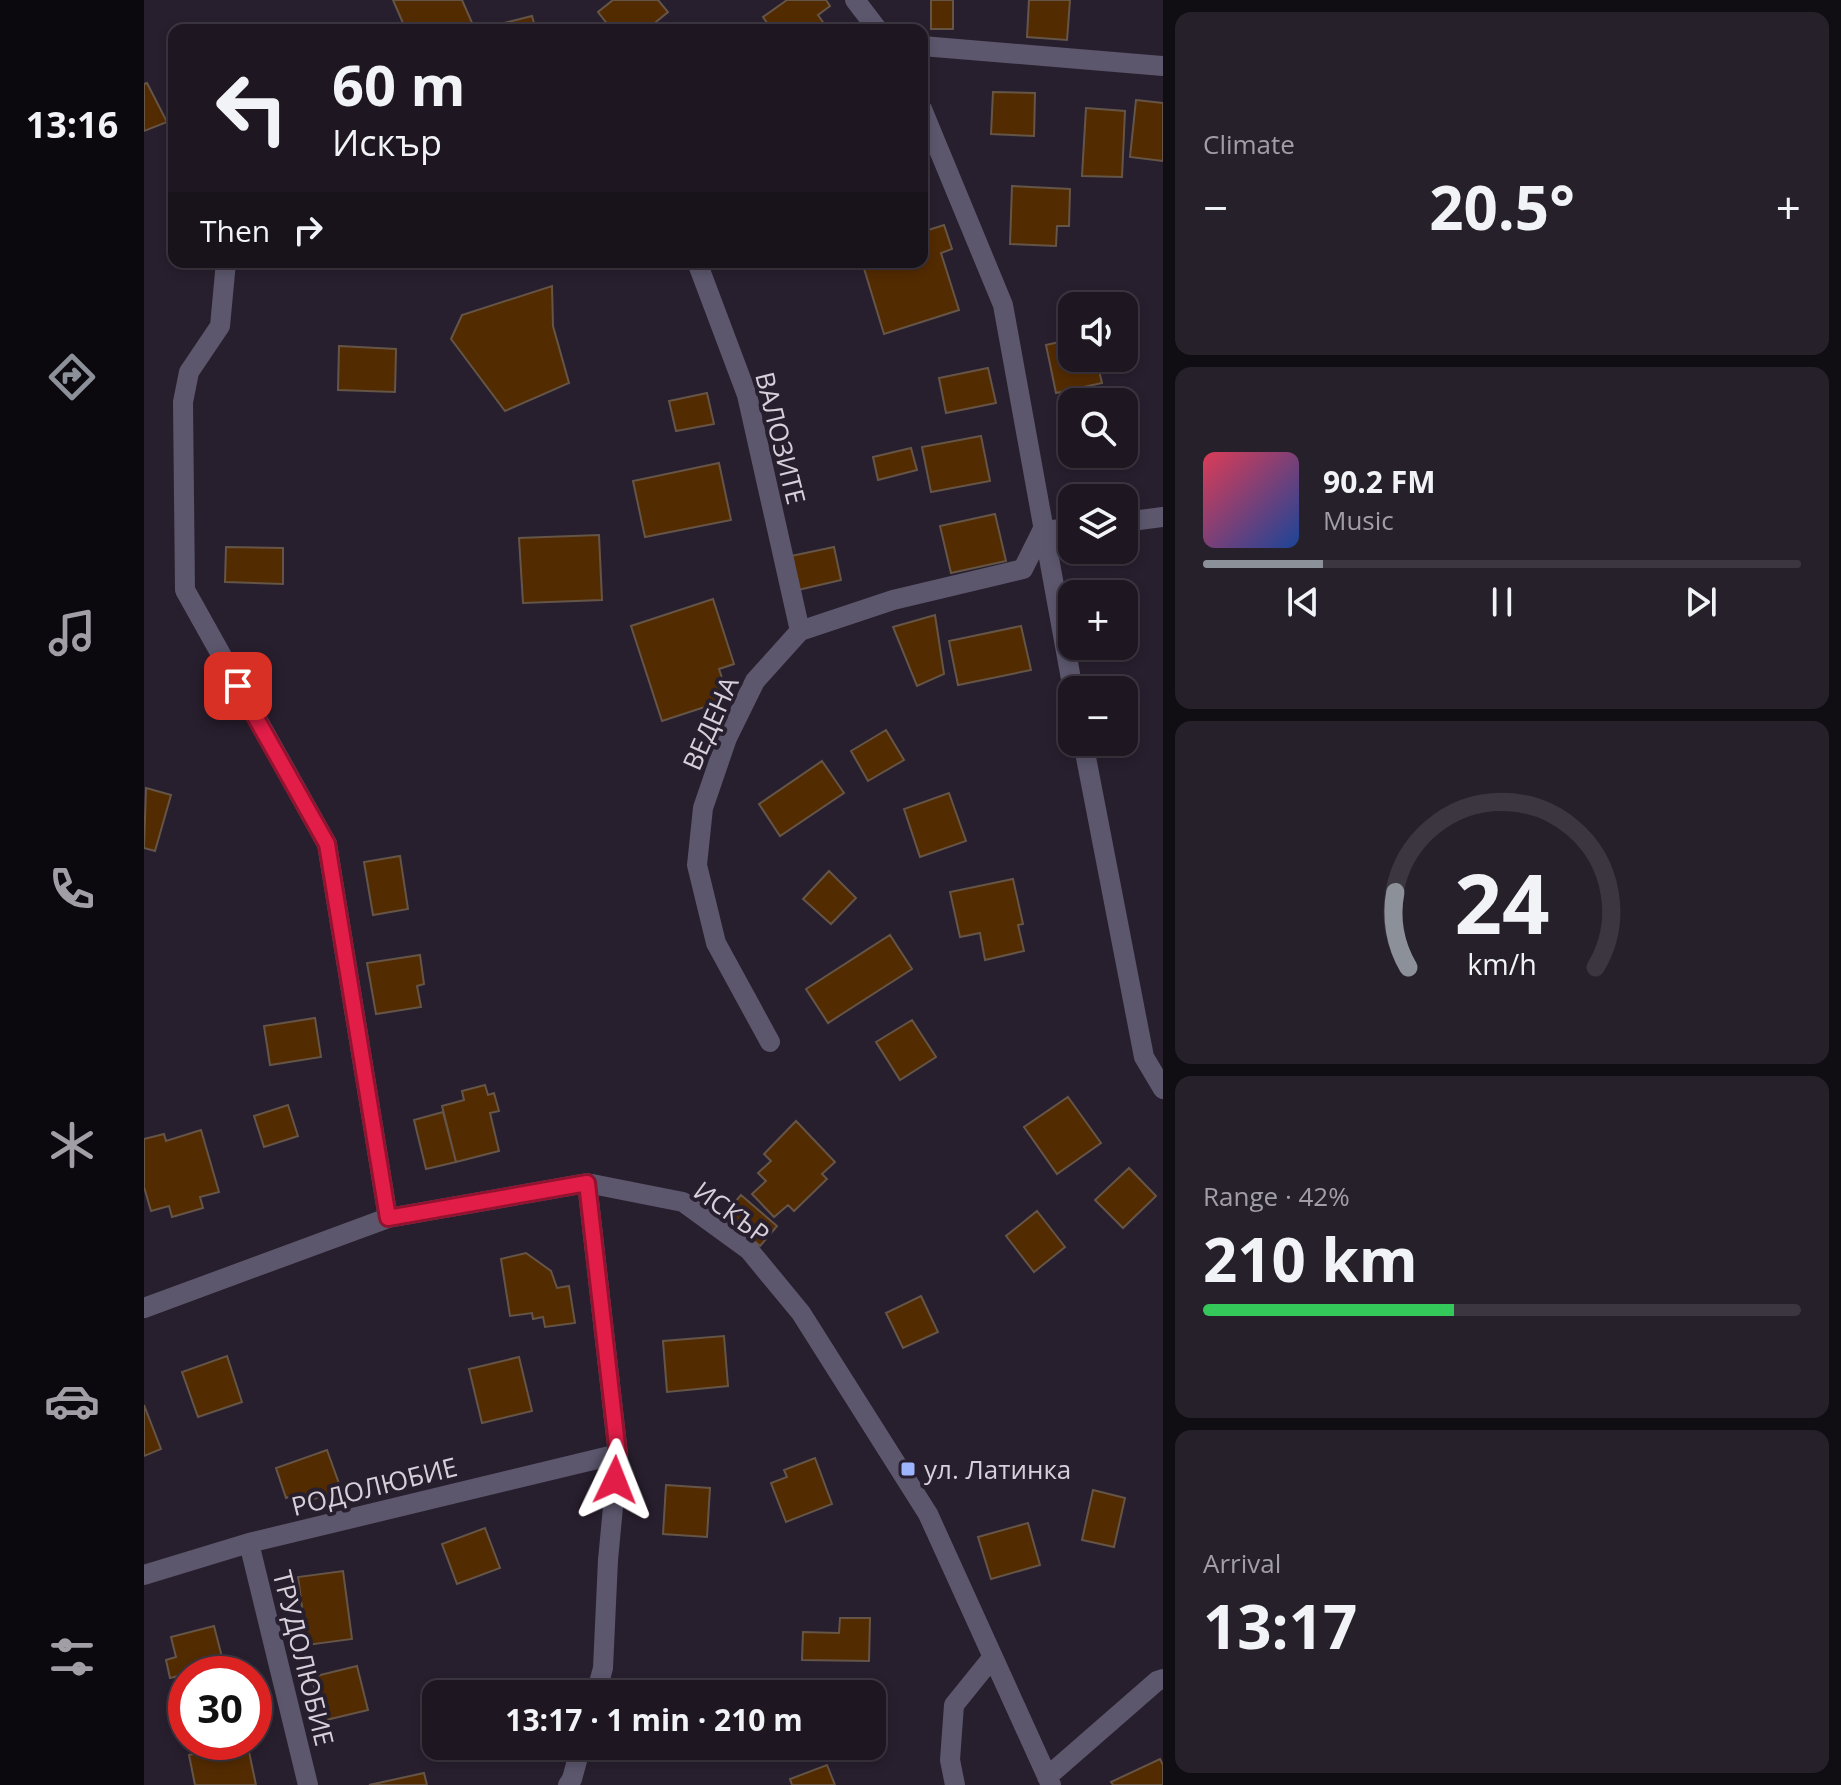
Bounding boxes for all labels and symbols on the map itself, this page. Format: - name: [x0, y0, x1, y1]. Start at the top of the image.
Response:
- street label: ВАЛОЗИТЕ: [747, 368, 815, 508]
- pin: [204, 652, 272, 720]
- street label: ВЕДЕНА: [673, 670, 747, 776]
- street label: ИСКЪР: [687, 1172, 777, 1252]
- position arrow: [573, 1438, 657, 1522]
- street label: РОДОЛЮБИЕ: [287, 1448, 461, 1524]
- place label: ул. Латинка: [924, 1451, 1071, 1487]
- marker: ул. Латинка: [899, 1460, 917, 1478]
- street label: ТРУДОЛЮБИЕ: [265, 1566, 343, 1750]
- speed limit sign: 30: [168, 1656, 272, 1760]

